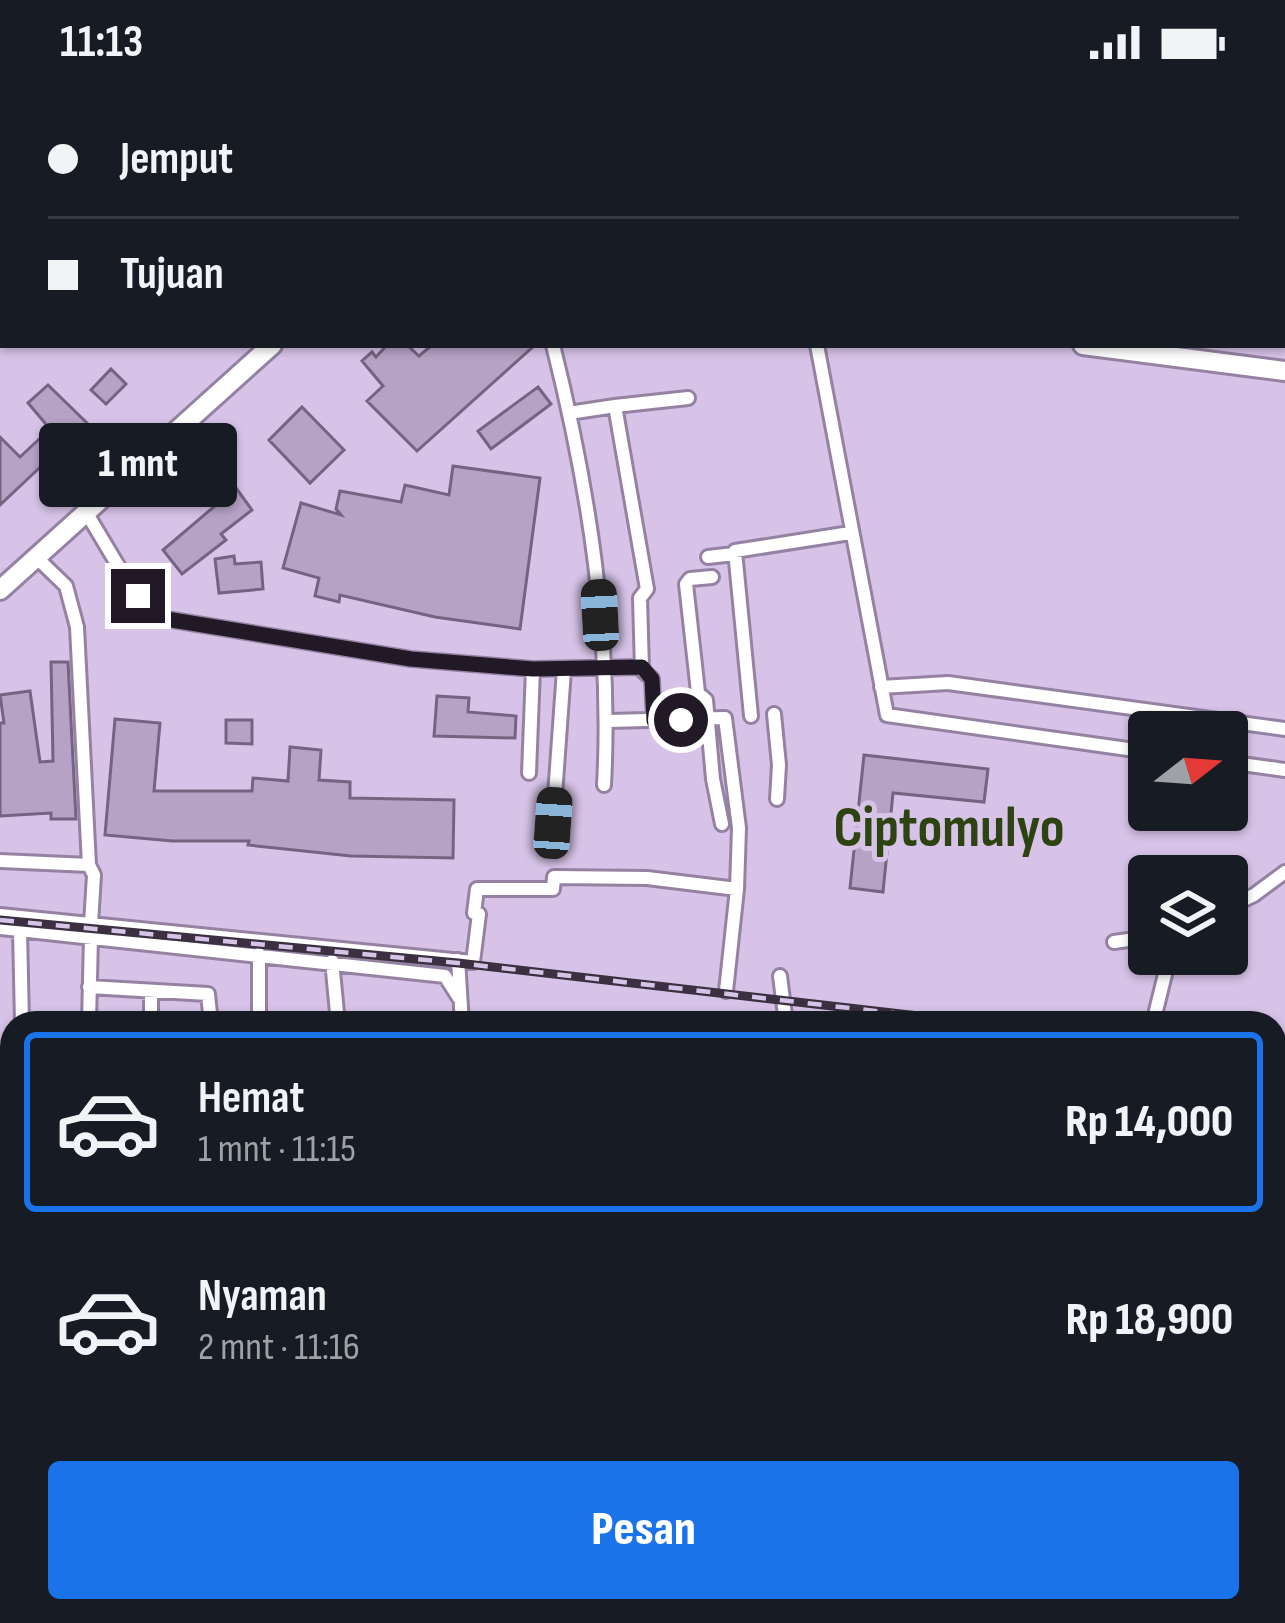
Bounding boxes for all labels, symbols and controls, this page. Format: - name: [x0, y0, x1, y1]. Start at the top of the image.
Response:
- text: 11:13: [60, 15, 143, 70]
- text: Jemput: [120, 132, 233, 187]
- text: Tujuan: [120, 247, 224, 302]
- callout: 1 mnt: [39, 422, 237, 506]
- text: 1 mnt: [98, 441, 178, 488]
- route end: [111, 569, 165, 623]
- car: [580, 578, 620, 652]
- route start: [654, 693, 708, 747]
- north arrow: [1128, 711, 1248, 831]
- map controls: [1128, 711, 1248, 975]
- car: [533, 786, 573, 860]
- district label: Ciptomulyo: [833, 795, 1065, 863]
- button: layers: [1128, 855, 1248, 975]
- icon: car: [54, 1068, 162, 1176]
- text: Hemat: [198, 1071, 304, 1126]
- text: Rp 14,000: [1065, 1095, 1233, 1150]
- text: 1 mnt · 11:15: [198, 1126, 356, 1173]
- icon: car: [54, 1266, 162, 1374]
- text: Nyaman: [198, 1269, 327, 1324]
- text: Rp 18,900: [1066, 1293, 1233, 1348]
- text: 2 mnt · 11:16: [198, 1324, 360, 1371]
- button: Pesan: [48, 1461, 1239, 1599]

